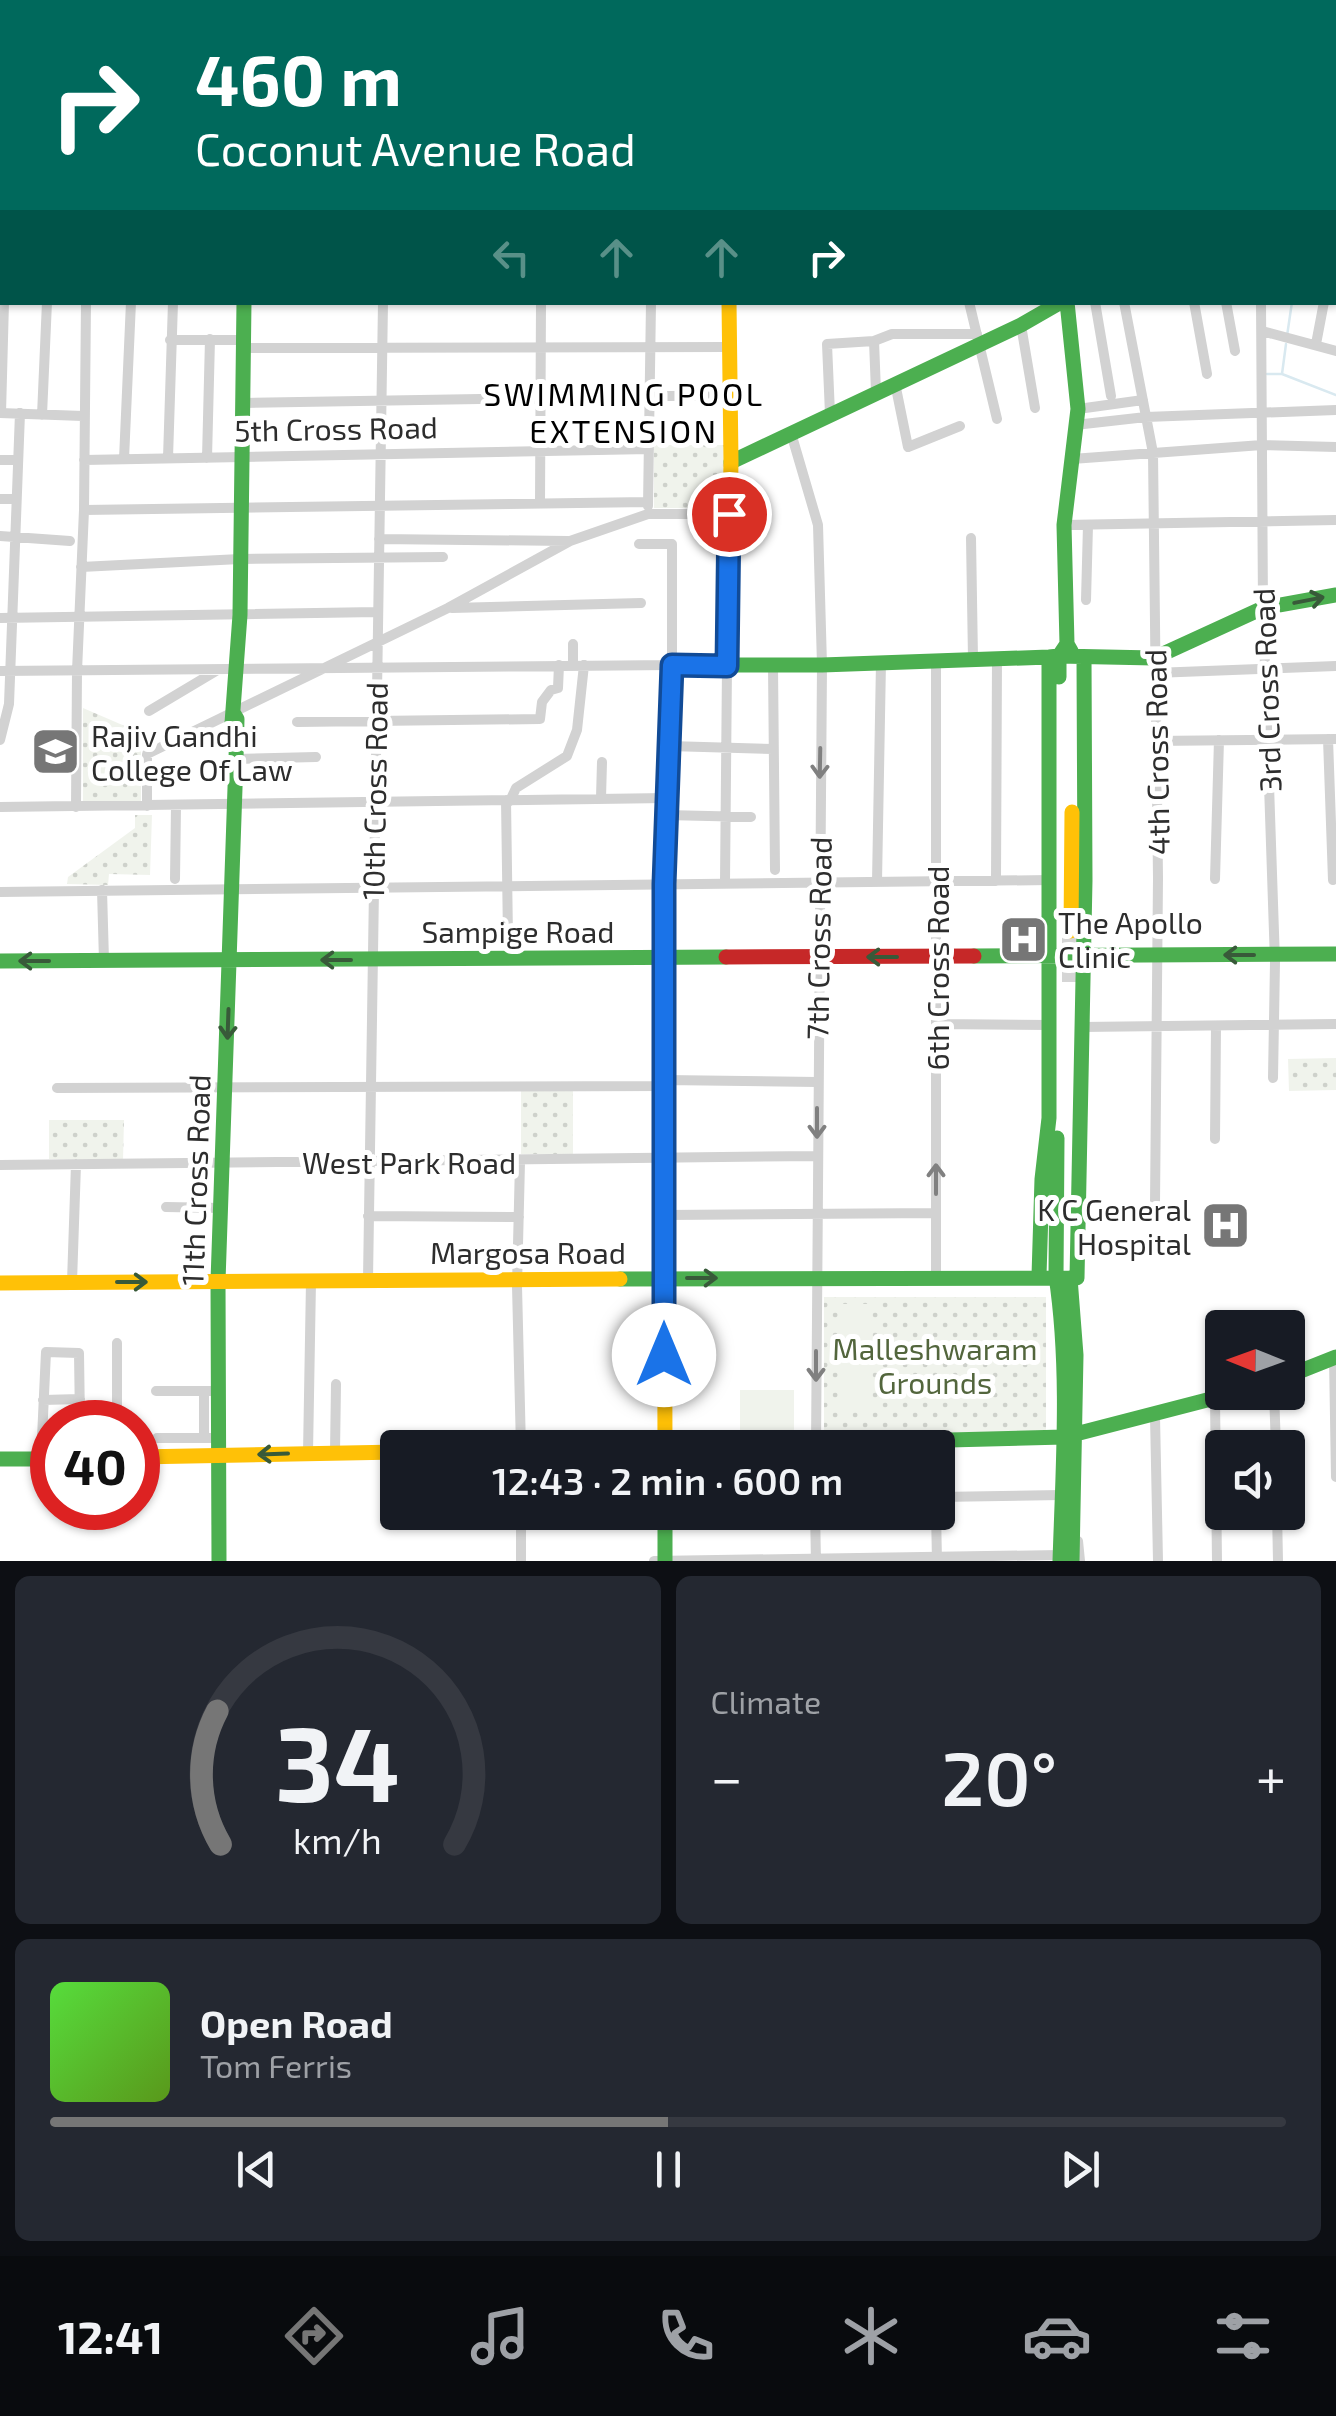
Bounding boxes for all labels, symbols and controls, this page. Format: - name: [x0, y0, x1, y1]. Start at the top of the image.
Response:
- text: 460 m: [195, 36, 402, 120]
- icon: right: [30, 40, 160, 170]
- text: Coconut Avenue Road: [195, 121, 636, 175]
- icon: left: [484, 230, 539, 285]
- icon: ahead: [589, 230, 644, 285]
- icon: ahead: [694, 230, 749, 285]
- icon: right: [799, 230, 854, 285]
- district label: SWIMMING POOL EXTENSION: [483, 374, 765, 449]
- street label: 5th Cross Road: [234, 408, 438, 448]
- pin: [687, 472, 772, 557]
- icon: arrive: [702, 487, 757, 542]
- street label: 3rd Cross Road: [1244, 587, 1288, 793]
- one-way arrow: [1293, 589, 1325, 608]
- street label: 4th Cross Road: [1136, 649, 1176, 855]
- street label: 10th Cross Road: [354, 682, 394, 900]
- place label: Rajiv Gandhi College Of Law: [91, 717, 293, 787]
- school or university icon: Rajiv Gandhi College Of Law: [30, 726, 82, 778]
- one-way arrow: [810, 746, 830, 778]
- street label: 7th Cross Road: [798, 836, 838, 1040]
- street label: 6th Cross Road: [919, 866, 955, 1070]
- place label: The Apollo Clinic: [1058, 904, 1203, 974]
- street label: Sampige Road: [422, 913, 614, 949]
- hospital icon: The Apollo Clinic: [997, 913, 1049, 965]
- one-way arrow: [1223, 946, 1256, 964]
- one-way arrow: [866, 948, 898, 966]
- one-way arrow: [321, 950, 354, 970]
- one-way arrow: [19, 952, 52, 970]
- one-way arrow: [218, 1007, 237, 1039]
- street label: 11th Cross Road: [173, 1074, 217, 1286]
- one-way arrow: [808, 1106, 826, 1138]
- street label: West Park Road: [302, 1144, 516, 1180]
- one-way arrow: [926, 1164, 946, 1196]
- place label: K C General Hospital: [1037, 1191, 1191, 1261]
- hospital icon: K C General Hospital: [1200, 1200, 1252, 1252]
- street label: Margosa Road: [430, 1234, 626, 1270]
- one-way arrow: [686, 1268, 718, 1288]
- one-way arrow: [116, 1272, 148, 1292]
- position arrow: [612, 1303, 716, 1407]
- north arrow: [1205, 1310, 1305, 1410]
- map controls: [1205, 1310, 1305, 1530]
- park label: Malleshwaram Grounds: [832, 1330, 1038, 1400]
- one-way arrow: [806, 1349, 825, 1381]
- speed limit sign: 40: [30, 1400, 160, 1530]
- button: sound: [1205, 1430, 1305, 1530]
- one-way arrow: [257, 1444, 290, 1463]
- text: 12:43 · 2 min · 600 m: [492, 1457, 843, 1503]
- text: Climate: [711, 1682, 821, 1720]
- text: 34: [275, 1698, 400, 1823]
- text: 20°: [941, 1731, 1057, 1821]
- text: −: [711, 1743, 743, 1809]
- text: +: [1256, 1743, 1286, 1809]
- text: km/h: [293, 1818, 382, 1861]
- text: Open Road: [200, 2000, 393, 2046]
- text: Tom Ferris: [200, 2046, 352, 2084]
- icon: previous: [229, 2142, 284, 2197]
- icon: pause: [641, 2142, 696, 2197]
- icon: next: [1053, 2142, 1108, 2197]
- icon: directions: [279, 2301, 349, 2371]
- icon: music: [465, 2301, 535, 2371]
- icon: phone: [651, 2301, 721, 2371]
- icon: climate: [836, 2301, 906, 2371]
- icon: car: [1022, 2301, 1092, 2371]
- icon: filters: [1208, 2301, 1278, 2371]
- text: 12:41: [58, 2309, 163, 2363]

